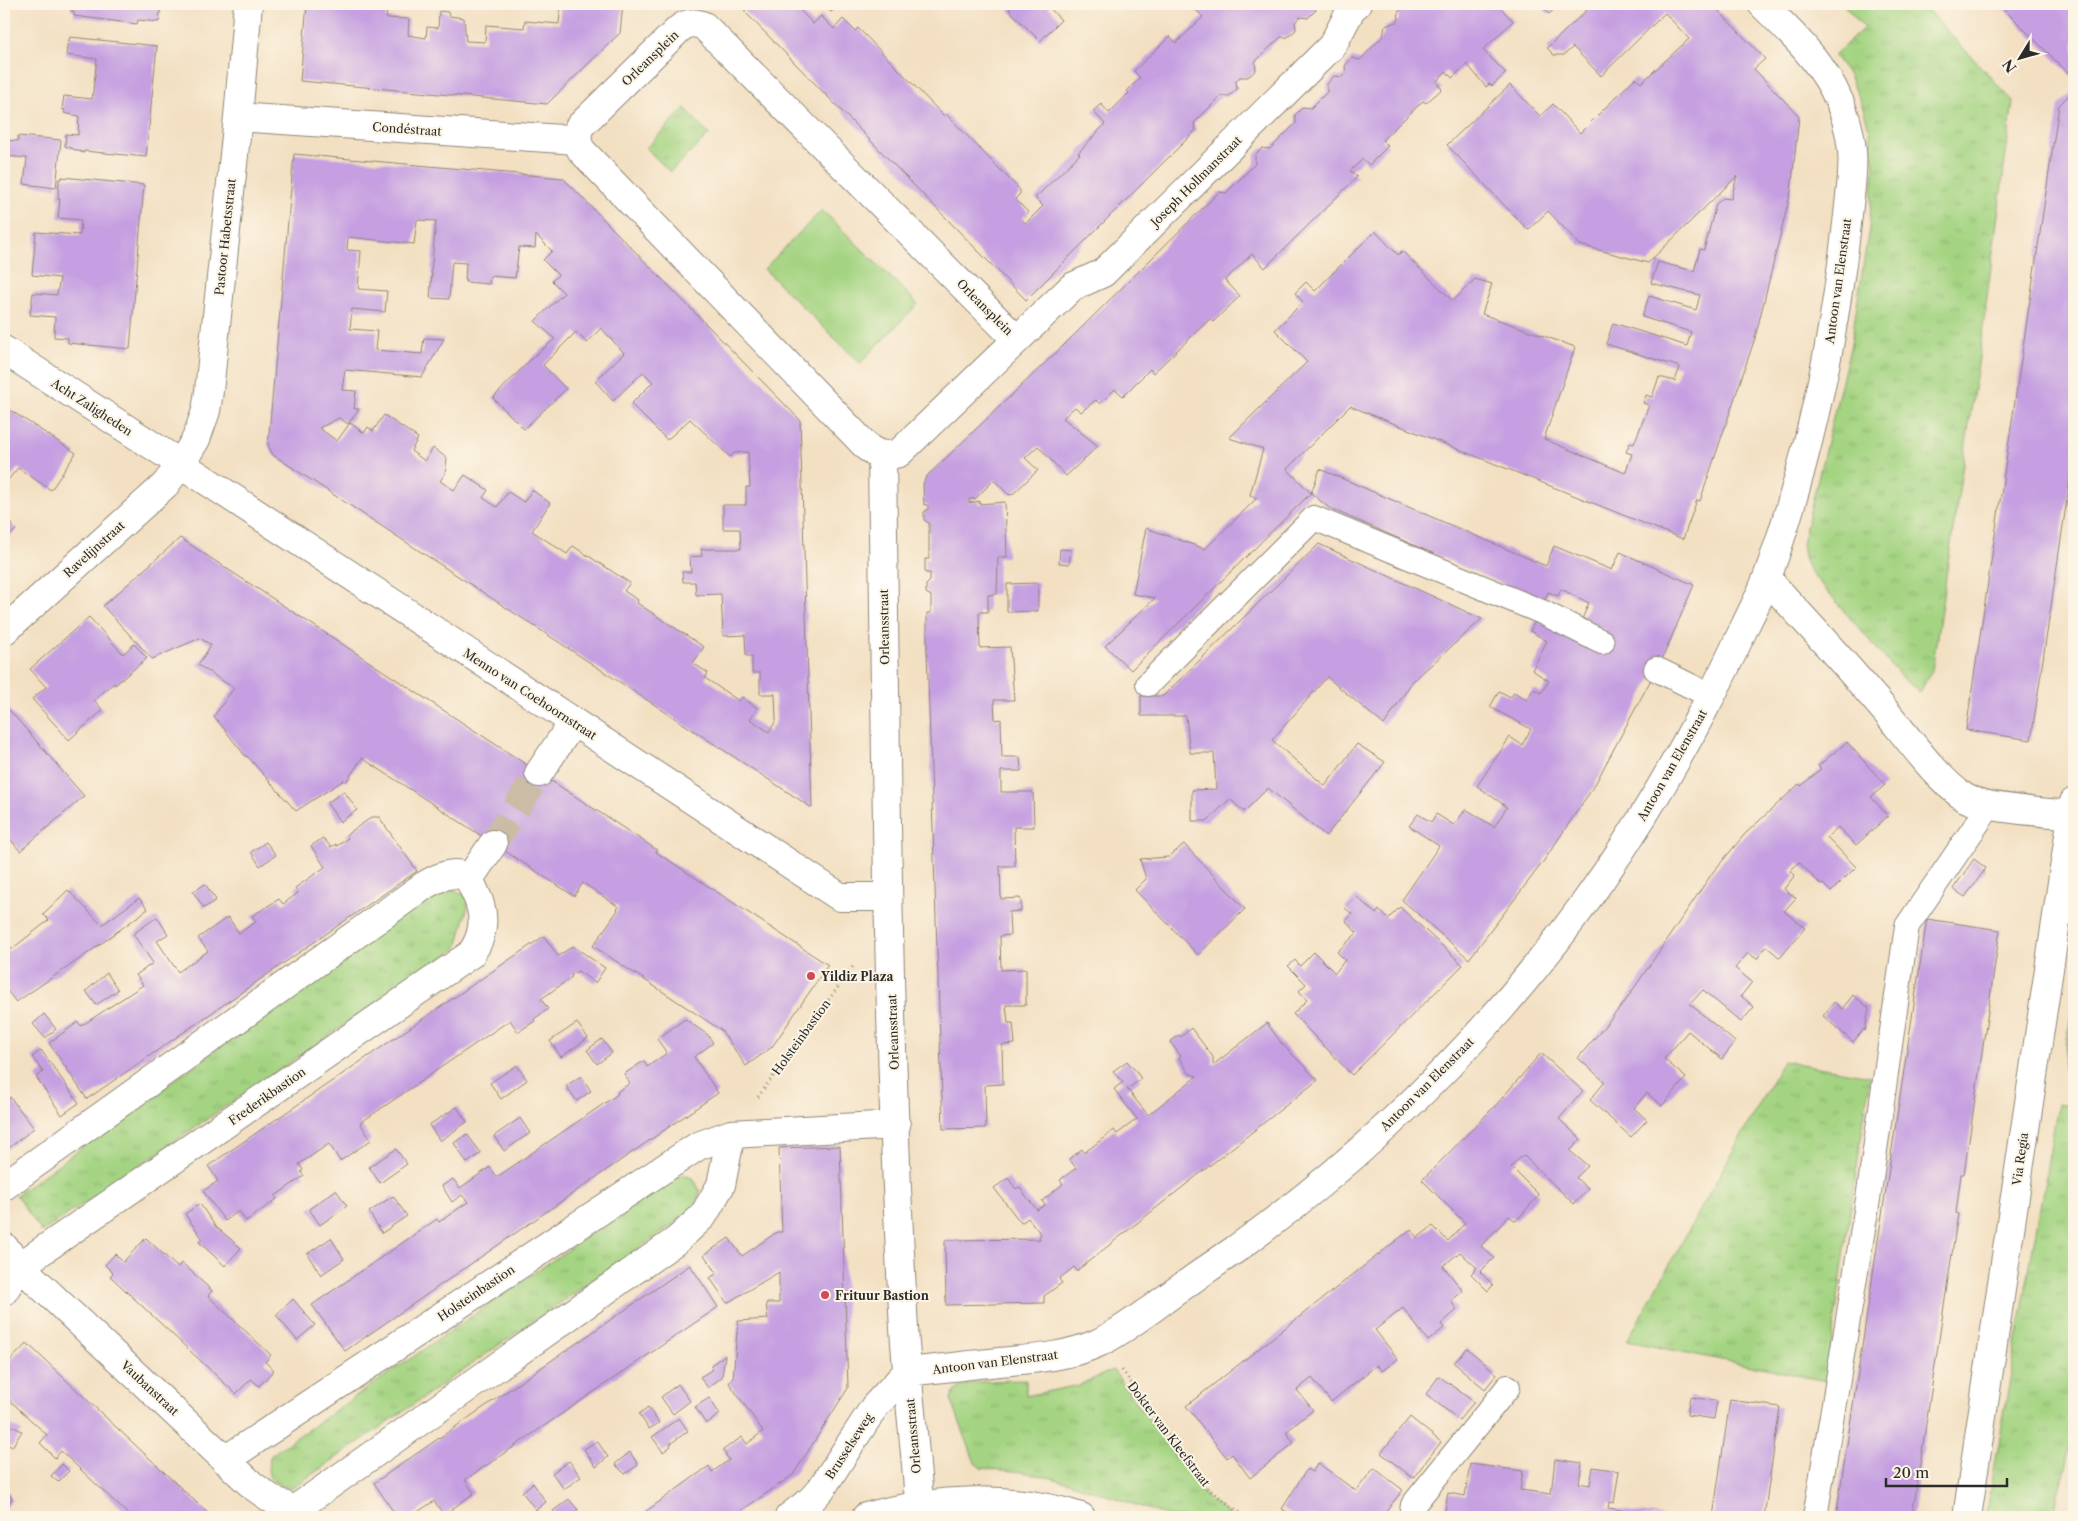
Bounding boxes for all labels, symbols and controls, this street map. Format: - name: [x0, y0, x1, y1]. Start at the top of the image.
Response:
- street label: Orleansplein: [618, 27, 682, 89]
- north arrow: [1996, 32, 2046, 82]
- text: N: [1999, 56, 2020, 76]
- street label: Condéstraat: [372, 119, 443, 139]
- street label: Joseph Hollmanstraat: [1146, 132, 1245, 231]
- street label: Pastoor Habetsstraat: [211, 177, 239, 296]
- street label: Antoon van Elenstraat: [1822, 217, 1854, 346]
- street label: Orleansplein: [954, 276, 1017, 339]
- street label: Acht Zaligheden: [48, 375, 136, 439]
- street label: Ravelijnstraat: [60, 517, 128, 580]
- street label: Orleansstraat: [876, 588, 892, 665]
- street label: Menno van Coehoornstraat: [460, 645, 600, 743]
- street label: Antoon van Elenstraat: [1633, 706, 1710, 824]
- place label: Yildiz Plaza: [820, 969, 894, 984]
- marker: Yildiz Plaza: [805, 970, 817, 982]
- street label: Orleansstraat: [884, 993, 902, 1070]
- street label: Holsteinbastion: [769, 996, 834, 1078]
- street label: Antoon van Elenstraat: [1376, 1034, 1477, 1135]
- street label: Frederikbastion: [226, 1064, 309, 1128]
- street label: Via Regia: [2009, 1131, 2031, 1188]
- street label: Holsteinbastion: [435, 1261, 518, 1324]
- place label: Frituur Bastion: [835, 1288, 930, 1303]
- marker: Frituur Bastion: [819, 1289, 831, 1301]
- street label: Antoon van Elenstraat: [930, 1347, 1059, 1377]
- street label: Vaubanstraat: [117, 1357, 183, 1419]
- street label: Dokter van Kleefstraat: [1125, 1379, 1214, 1490]
- street label: Orleansstraat: [902, 1397, 924, 1474]
- street label: Brusselseweg: [822, 1410, 876, 1482]
- scale bar: [1886, 1456, 2007, 1488]
- text: 20 m: [1893, 1463, 1929, 1482]

